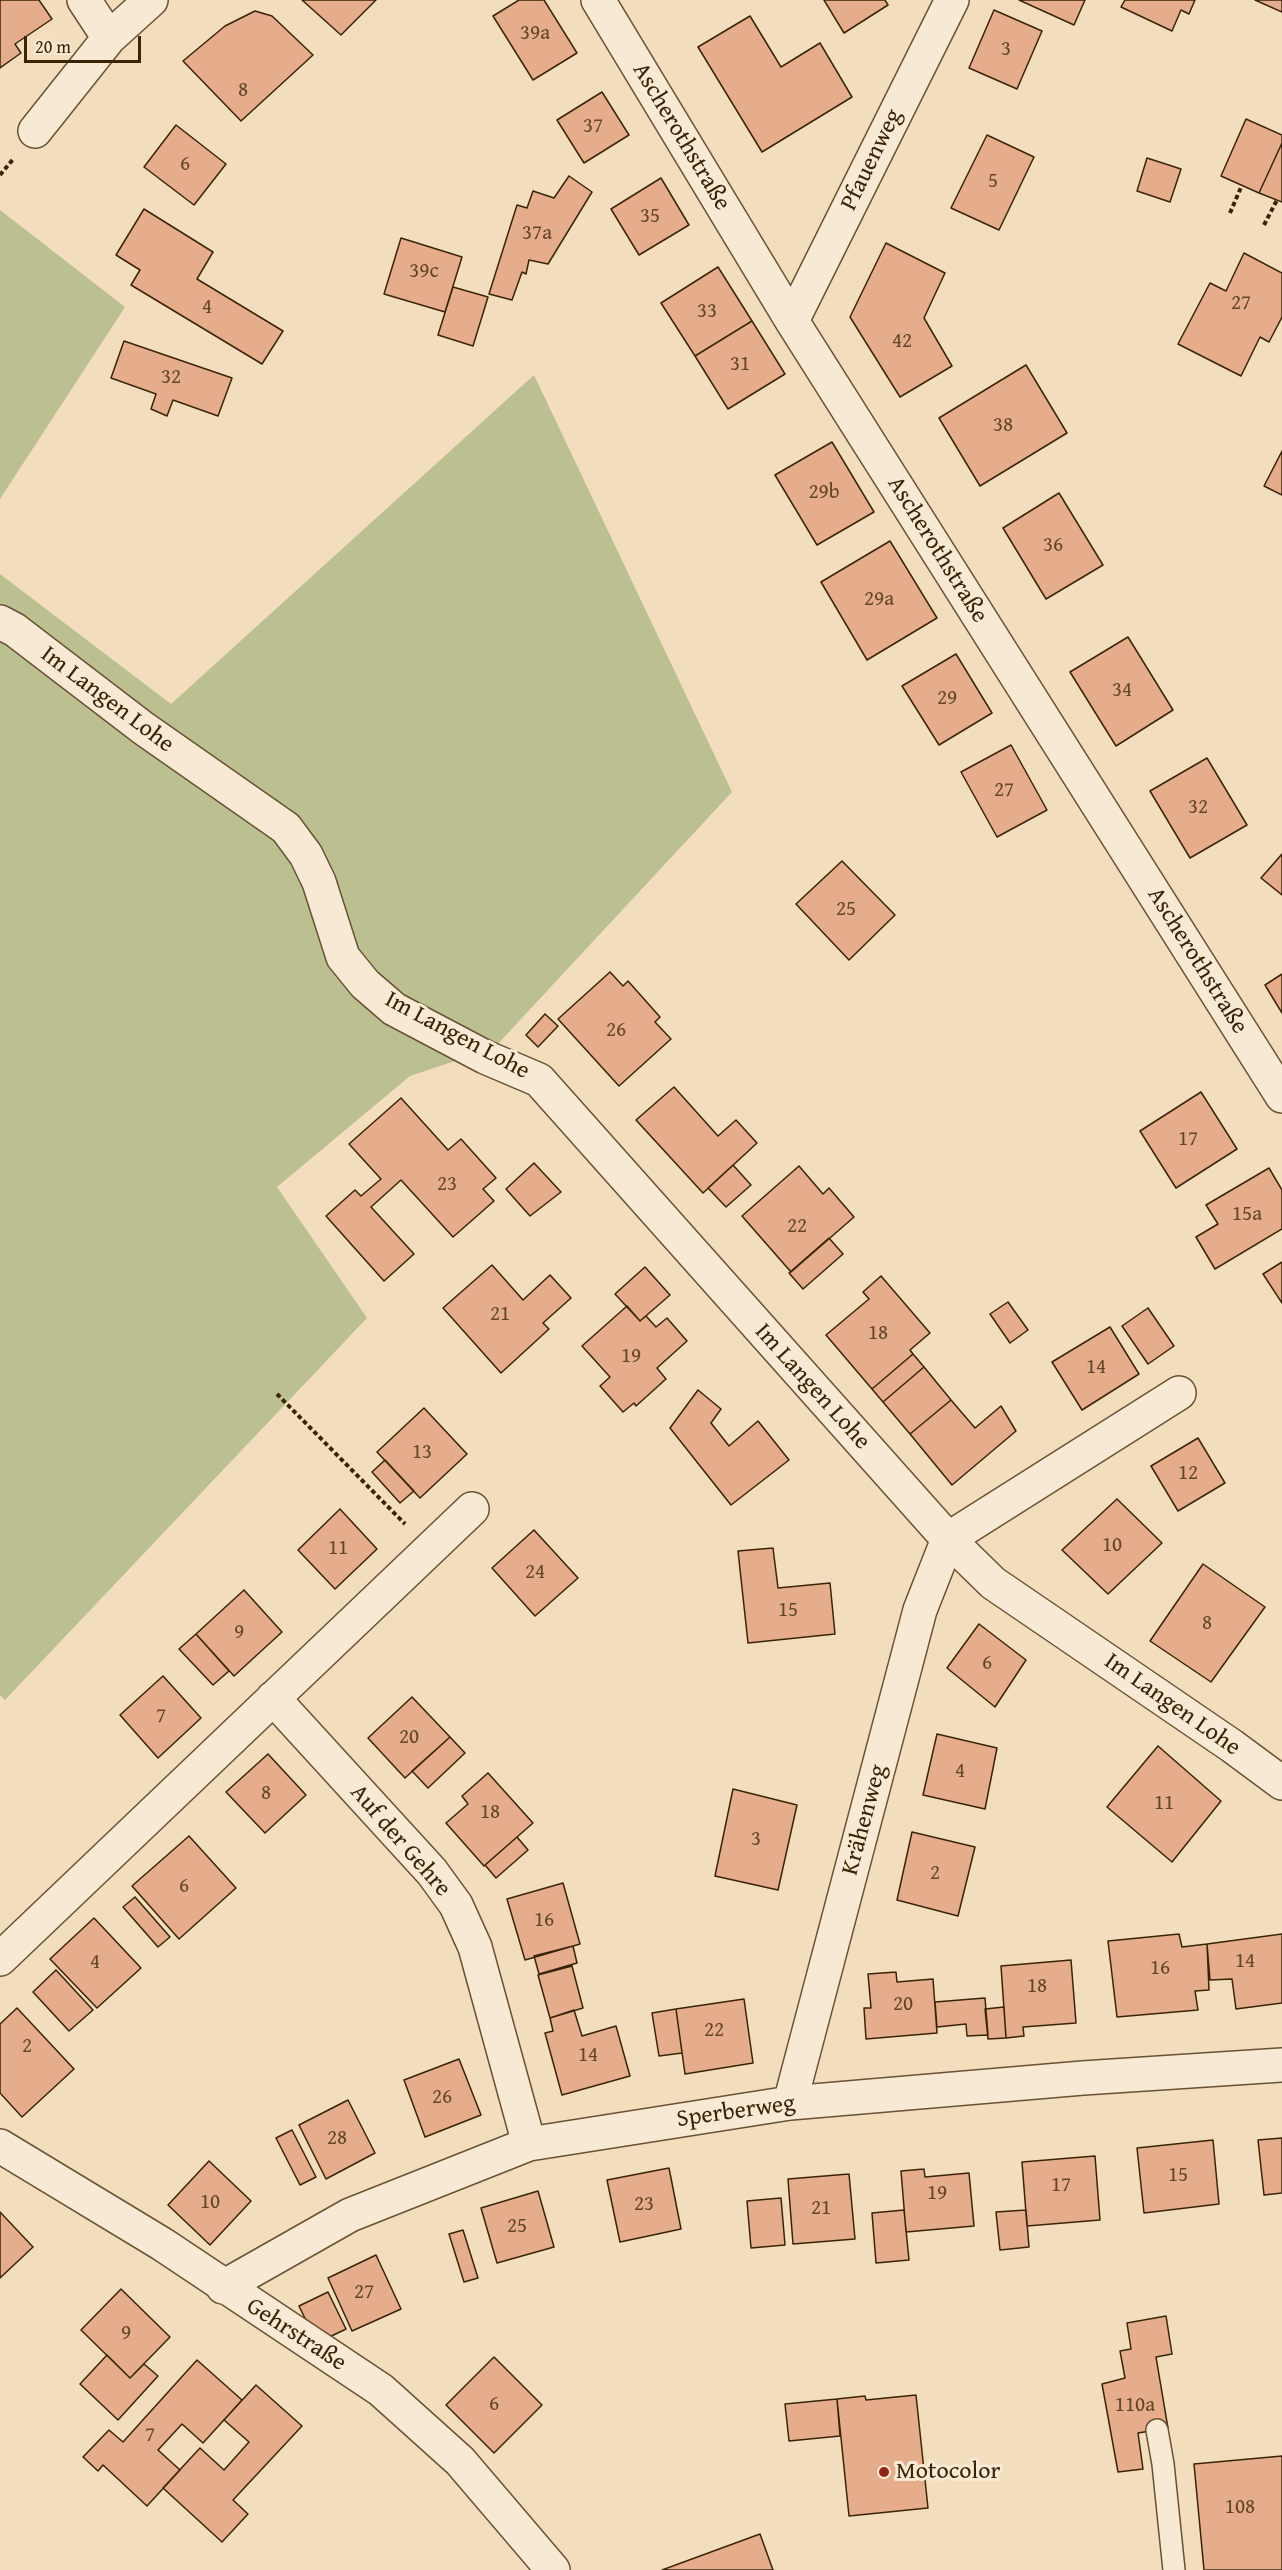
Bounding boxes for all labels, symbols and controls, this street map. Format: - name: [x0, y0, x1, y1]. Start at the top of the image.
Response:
- house number: 39a: [520, 21, 550, 47]
- scale bar: [27, 24, 144, 62]
- text: 20 m: [35, 33, 71, 60]
- house number: 3: [1001, 37, 1011, 63]
- street label: Ascherothstraße: [626, 58, 736, 216]
- house number: 8: [238, 78, 248, 104]
- street label: Pfauenweg: [835, 105, 909, 215]
- house number: 37: [583, 114, 603, 140]
- house number: 6: [180, 152, 190, 178]
- house number: 5: [988, 169, 998, 195]
- house number: 35: [640, 204, 660, 230]
- house number: 37a: [522, 221, 552, 247]
- house number: 39c: [409, 259, 439, 285]
- house number: 27: [1231, 291, 1251, 317]
- house number: 4: [202, 295, 212, 321]
- house number: 33: [697, 299, 717, 325]
- house number: 42: [892, 329, 912, 355]
- house number: 31: [730, 352, 750, 378]
- house number: 32: [161, 365, 181, 391]
- house number: 38: [993, 413, 1013, 439]
- street label: Ascherothstraße: [880, 471, 994, 629]
- house number: 29b: [808, 480, 840, 506]
- house number: 36: [1043, 533, 1063, 559]
- house number: 29a: [864, 587, 894, 613]
- street label: Im Langen Lohe: [35, 641, 179, 759]
- house number: 34: [1112, 678, 1132, 704]
- house number: 29: [937, 686, 957, 712]
- house number: 27: [994, 778, 1014, 804]
- house number: 32: [1188, 795, 1208, 821]
- street label: Ascherothstraße: [1140, 882, 1254, 1040]
- house number: 25: [836, 897, 856, 923]
- street label: Im Langen Lohe: [380, 986, 534, 1086]
- house number: 26: [606, 1018, 626, 1044]
- house number: 17: [1178, 1127, 1198, 1153]
- house number: 23: [437, 1172, 457, 1198]
- house number: 15a: [1232, 1202, 1262, 1228]
- house number: 22: [787, 1214, 807, 1240]
- house number: 21: [490, 1302, 510, 1328]
- street label: Im Langen Lohe: [748, 1318, 876, 1456]
- house number: 18: [868, 1321, 888, 1347]
- house number: 19: [621, 1344, 641, 1370]
- house number: 14: [1086, 1355, 1106, 1381]
- house number: 13: [412, 1440, 432, 1466]
- house number: 12: [1178, 1461, 1198, 1487]
- house number: 10: [1102, 1533, 1122, 1559]
- house number: 11: [328, 1536, 348, 1562]
- house number: 24: [525, 1560, 545, 1586]
- house number: 15: [778, 1598, 798, 1624]
- house number: 8: [1202, 1611, 1212, 1637]
- house number: 9: [234, 1620, 244, 1646]
- street label: Im Langen Lohe: [1098, 1647, 1246, 1763]
- house number: 6: [982, 1651, 992, 1677]
- house number: 7: [156, 1704, 166, 1730]
- house number: 20: [399, 1725, 419, 1751]
- house number: 4: [955, 1759, 965, 1785]
- street label: Krähenweg: [836, 1761, 894, 1879]
- street label: Auf der Gehre: [343, 1779, 457, 1903]
- house number: 8: [261, 1781, 271, 1807]
- house number: 11: [1154, 1791, 1174, 1817]
- house number: 18: [480, 1800, 500, 1826]
- house number: 3: [751, 1827, 761, 1853]
- house number: 2: [930, 1861, 940, 1887]
- house number: 6: [179, 1874, 189, 1900]
- house number: 16: [534, 1908, 554, 1934]
- house number: 14: [1235, 1949, 1255, 1975]
- house number: 4: [90, 1950, 100, 1976]
- house number: 16: [1150, 1956, 1170, 1982]
- house number: 18: [1027, 1974, 1047, 2000]
- house number: 20: [893, 1992, 913, 2018]
- house number: 22: [704, 2018, 724, 2044]
- house number: 2: [22, 2034, 32, 2060]
- house number: 14: [578, 2043, 598, 2069]
- house number: 26: [432, 2085, 452, 2111]
- street label: Sperberweg: [675, 2089, 797, 2135]
- house number: 28: [327, 2126, 347, 2152]
- house number: 15: [1168, 2163, 1188, 2189]
- house number: 17: [1051, 2173, 1071, 2199]
- house number: 19: [927, 2181, 947, 2207]
- house number: 10: [200, 2190, 220, 2216]
- house number: 23: [634, 2192, 654, 2218]
- house number: 21: [811, 2196, 831, 2222]
- house number: 25: [507, 2214, 527, 2240]
- house number: 27: [354, 2280, 374, 2306]
- street label: Gehrstraße: [241, 2292, 351, 2378]
- house number: 9: [121, 2321, 131, 2347]
- house number: 6: [489, 2392, 499, 2418]
- house number: 110a: [1115, 2393, 1155, 2419]
- house number: 7: [145, 2423, 155, 2449]
- place label: Motocolor: [896, 2458, 1000, 2486]
- marker: Motocolor: [877, 2465, 891, 2479]
- house number: 108: [1225, 2495, 1255, 2521]

